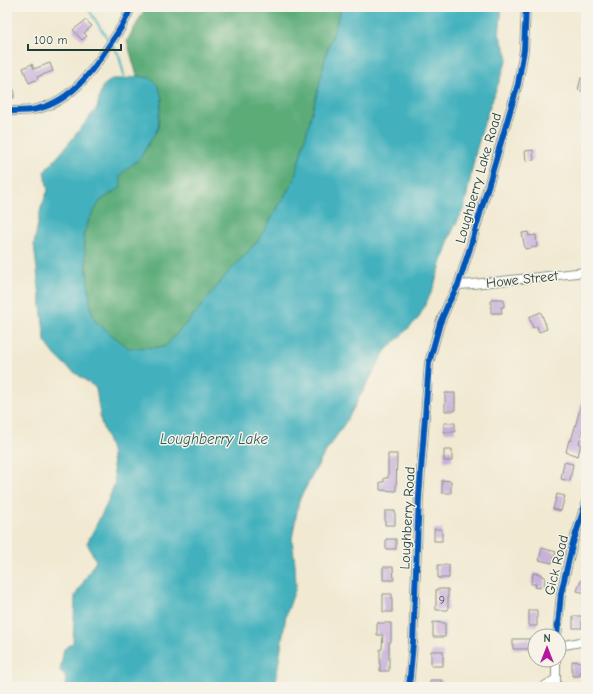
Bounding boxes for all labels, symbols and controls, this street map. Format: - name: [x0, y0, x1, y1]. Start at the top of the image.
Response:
- scale bar: [28, 26, 121, 52]
- text: 100 m: [34, 33, 67, 47]
- street label: Loughberry Lake Road: [452, 111, 505, 245]
- street label: Howe Street: [485, 267, 560, 292]
- water label: Loughberry Lake: [160, 430, 269, 448]
- street label: Loughberry Road: [396, 466, 419, 570]
- street label: Gick Road: [541, 533, 572, 597]
- house number: 9: [439, 593, 445, 607]
- north arrow: [527, 628, 567, 668]
- text: N: [543, 632, 551, 645]

